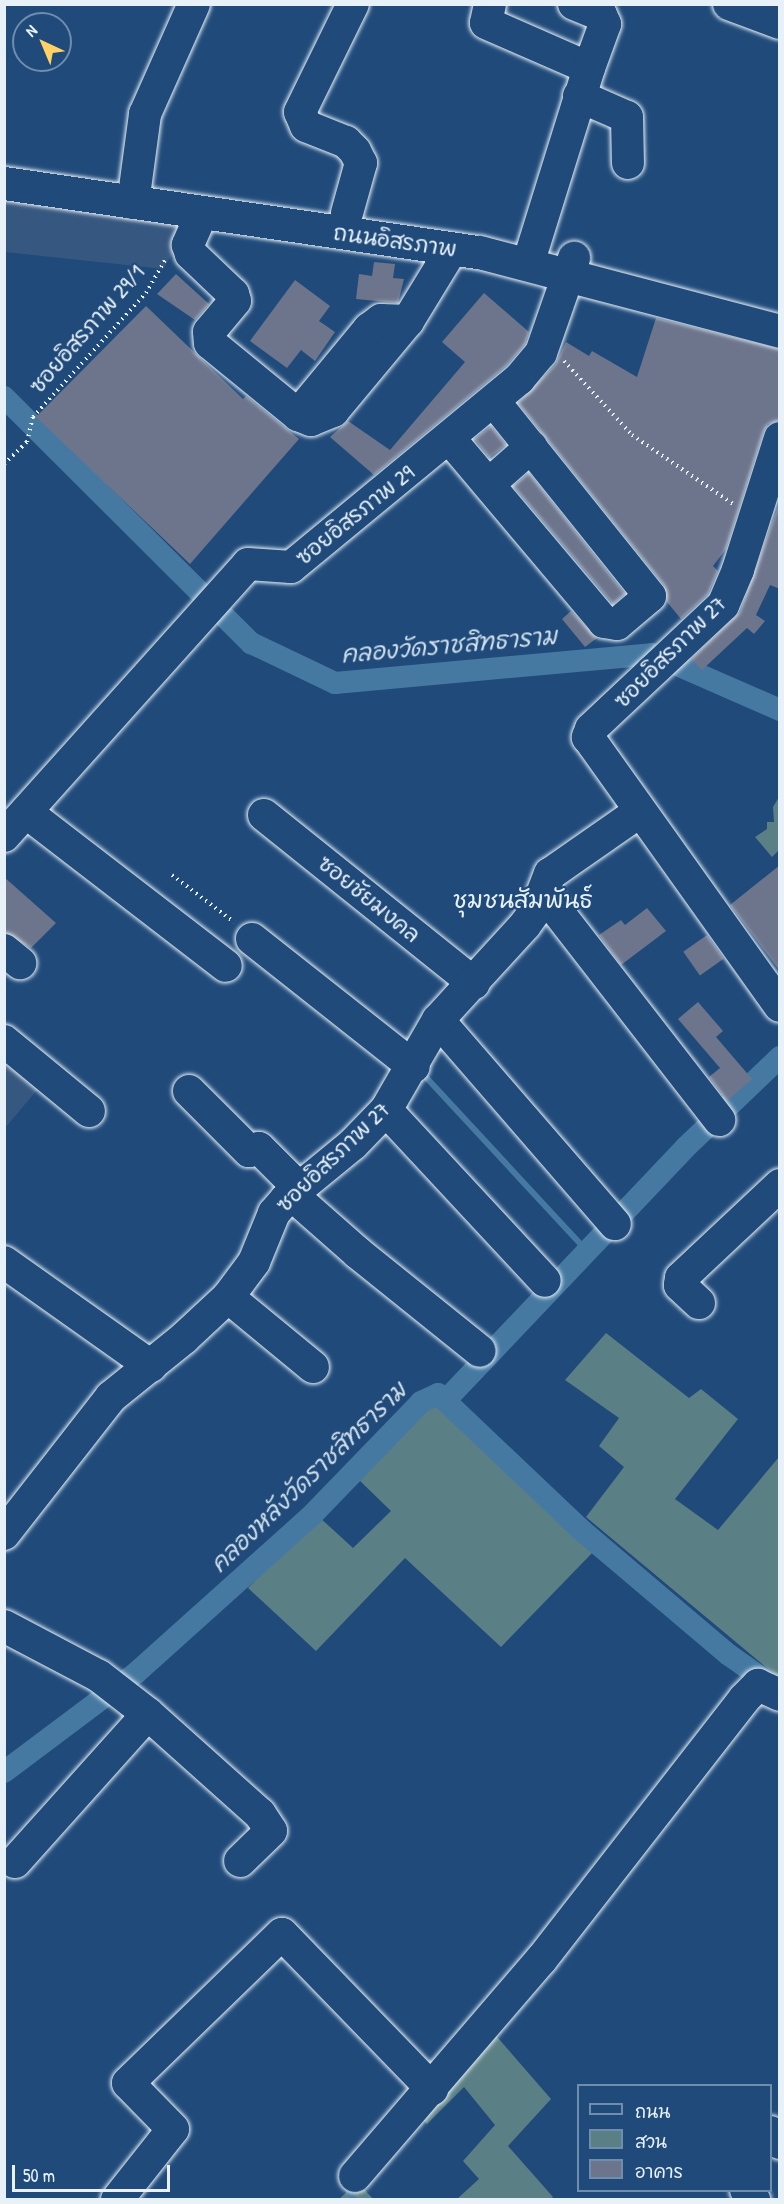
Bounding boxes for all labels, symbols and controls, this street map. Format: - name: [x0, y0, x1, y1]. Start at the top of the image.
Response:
- north arrow: [12, 12, 72, 72]
- text: N: [20, 20, 42, 41]
- street label: ถนนอิสรภาพ: [332, 219, 458, 263]
- street label: ซอยอิสรภาพ 29/1: [24, 259, 150, 399]
- street label: ซอยอิสรภาพ 29: [291, 459, 419, 571]
- street label: ซอยอิสรภาพ 27: [609, 591, 731, 713]
- water label: คลองวัดราชสิทธาราม: [340, 621, 558, 669]
- street label: ซอยชัยมงคล: [313, 850, 425, 948]
- district label: ชุมชนสัมพันธ์: [453, 886, 593, 914]
- street label: ซอยอิสรภาพ 27: [271, 1096, 395, 1218]
- water label: คลองหลังวัดราชสิทธาราม: [204, 1376, 412, 1578]
- legend: [577, 2084, 772, 2192]
- text: ถนน: [635, 2099, 670, 2124]
- text: สวน: [635, 2129, 667, 2154]
- scale bar: [15, 2153, 172, 2191]
- text: อาคาร: [635, 2159, 683, 2184]
- text: 50 m: [23, 2163, 55, 2188]

